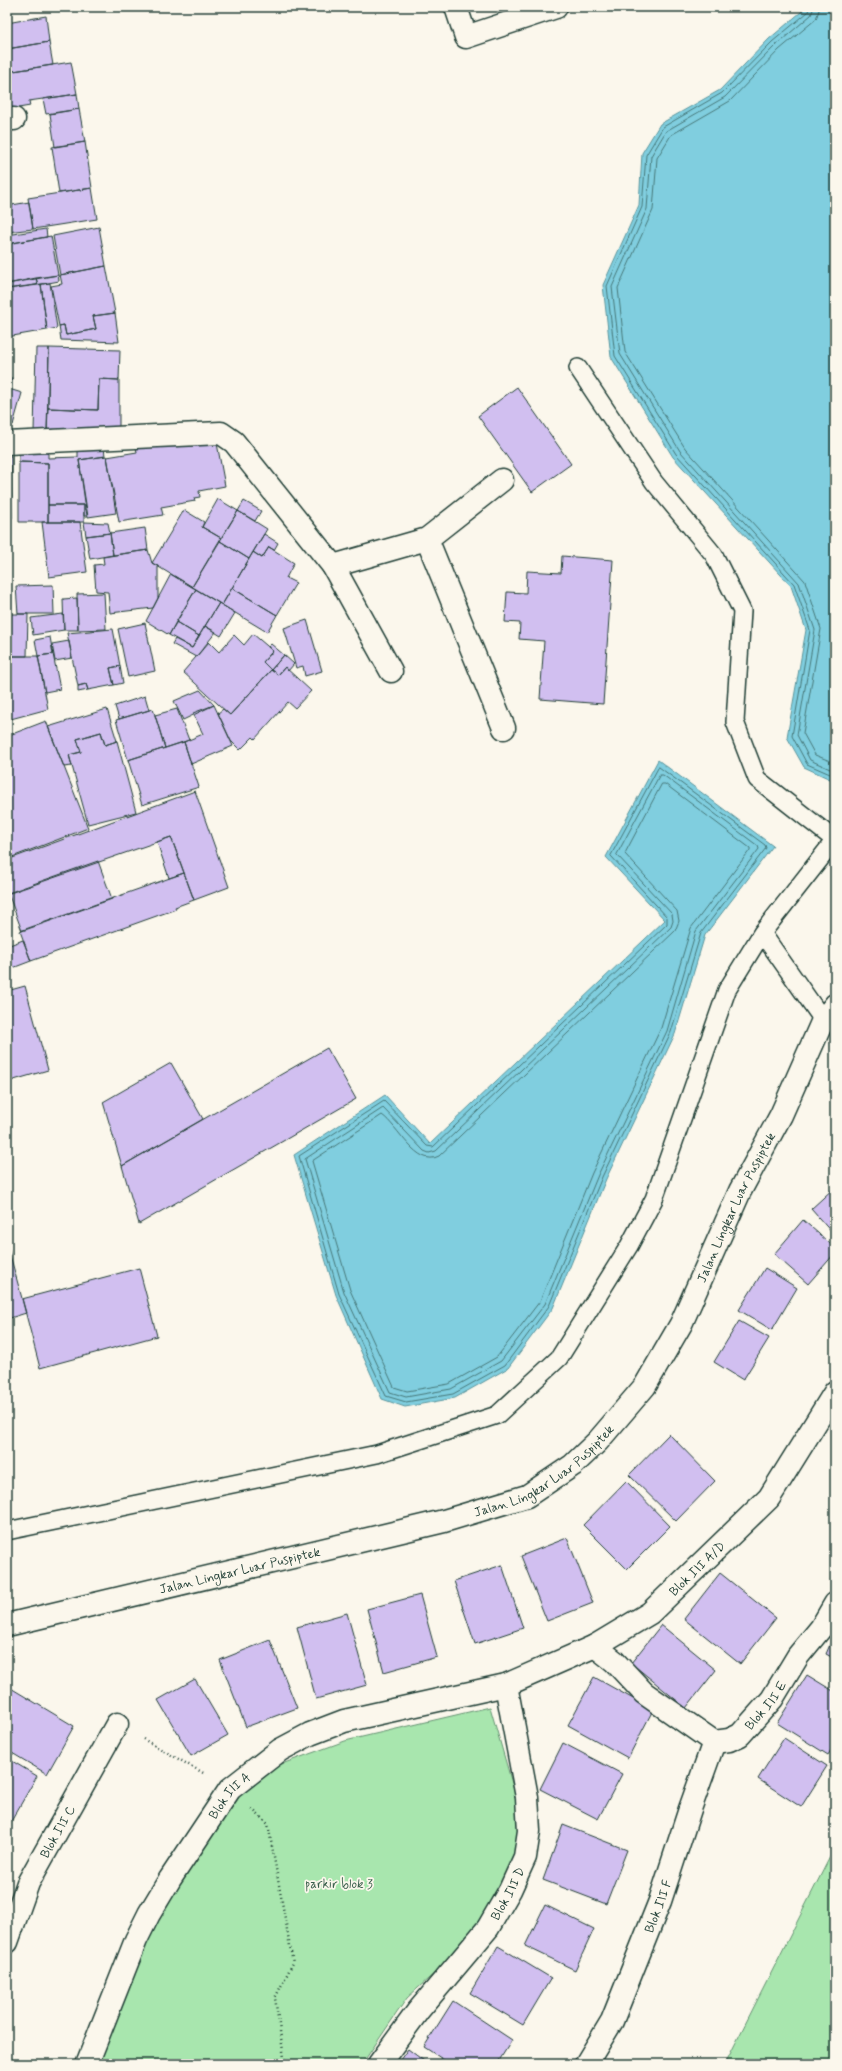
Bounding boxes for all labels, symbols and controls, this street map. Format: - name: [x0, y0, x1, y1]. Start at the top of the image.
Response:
- street label: Jalan Lingkar Luar Puspiptek: [693, 1129, 780, 1286]
- street label: Jalan Lingkar Luar Puspiptek: [472, 1421, 618, 1522]
- street label: Blok III A/D: [666, 1538, 729, 1600]
- street label: Jalan Lingkar Luar Puspiptek: [158, 1544, 322, 1598]
- street label: Blok III E: [742, 1678, 791, 1734]
- street label: Blok III A: [205, 1769, 254, 1823]
- street label: Blok III C: [37, 1802, 80, 1861]
- street label: Blok III D: [487, 1865, 529, 1924]
- park label: parkir blok 3: [305, 1876, 373, 1893]
- street label: Blok III F: [641, 1877, 676, 1936]

